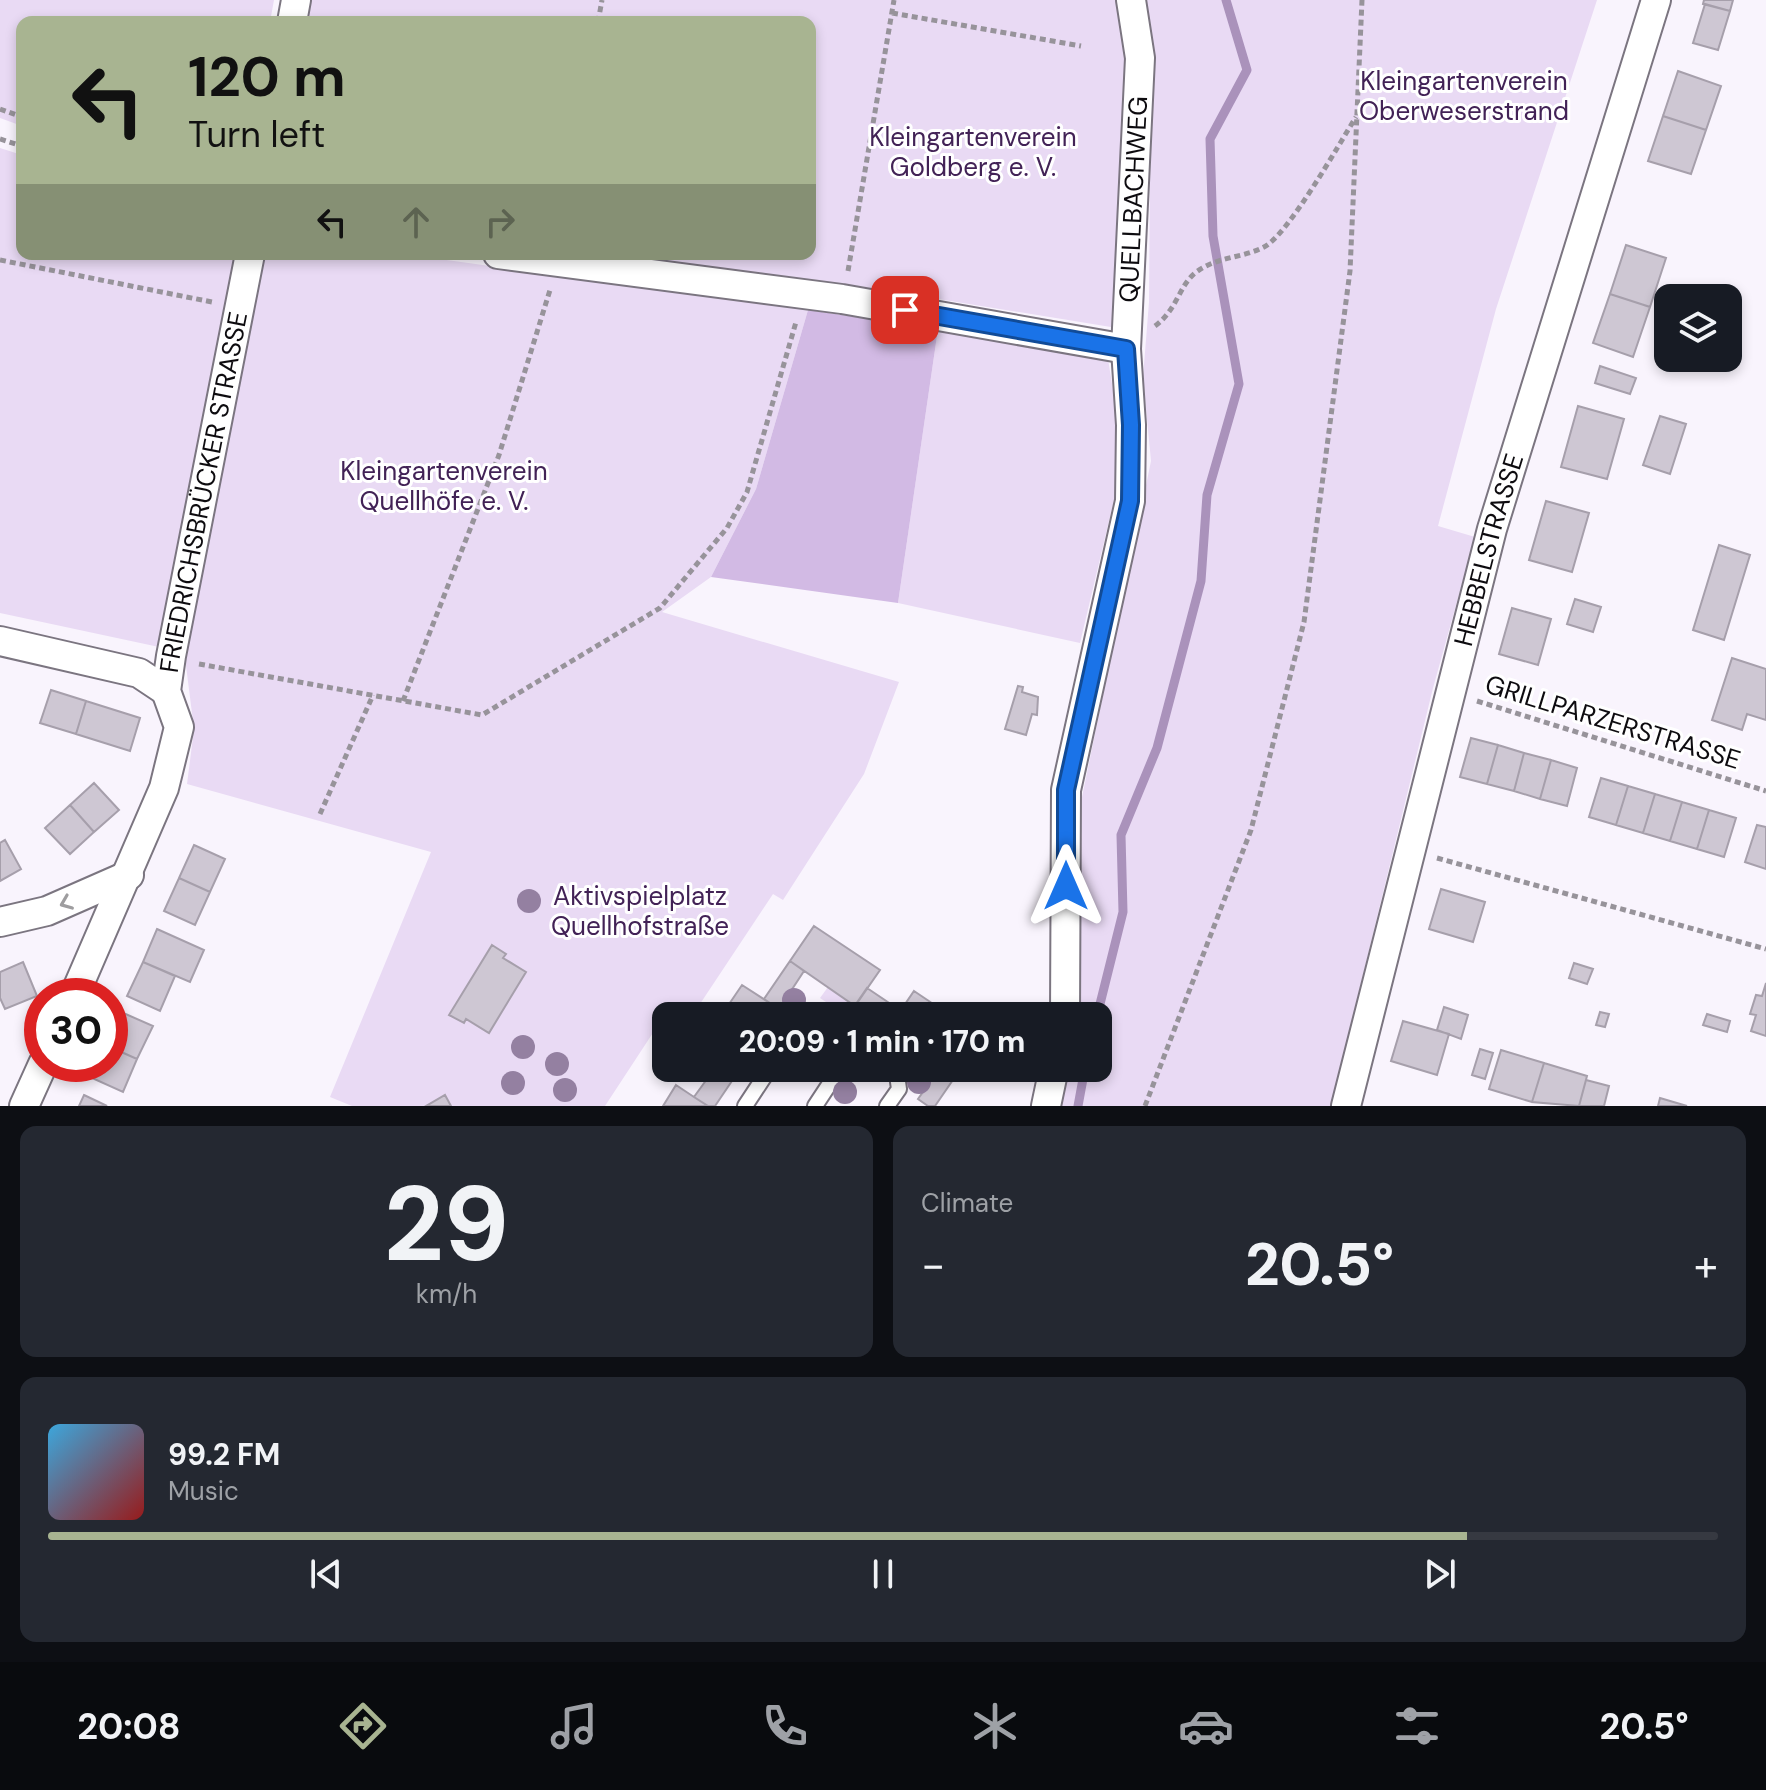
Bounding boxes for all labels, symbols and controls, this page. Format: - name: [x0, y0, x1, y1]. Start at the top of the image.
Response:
- text: 120 m: [188, 40, 346, 113]
- icon: left: [56, 48, 160, 152]
- park label: Kleingartenverein Oberweserstrand: [1359, 64, 1569, 128]
- street label: QUELLBACHWEG: [1111, 95, 1155, 303]
- text: Turn left: [188, 111, 325, 158]
- park label: Kleingartenverein Goldberg e. V.: [869, 120, 1077, 184]
- icon: left: [310, 200, 354, 244]
- icon: ahead: [394, 200, 438, 244]
- icon: right: [478, 200, 522, 244]
- pin: [871, 276, 939, 344]
- map controls: [1654, 284, 1742, 372]
- button: layers: [1654, 284, 1742, 372]
- icon: arrive: [883, 288, 927, 332]
- street label: FRIEDRICHSBRÜCKER STRASSE: [152, 309, 255, 675]
- street label: HEBBELSTRASSE: [1446, 450, 1531, 650]
- park label: Kleingartenverein Quellhöfe e. V.: [340, 454, 548, 518]
- street label: GRILLPARZERSTRASSE: [1481, 667, 1745, 777]
- position arrow: [1024, 844, 1108, 928]
- park label: Aktivspielplatz Quellhofstraße: [551, 879, 729, 943]
- one-way arrow: [60, 893, 74, 910]
- speed limit sign: 30: [24, 978, 128, 1082]
- text: 20:09 · 1 min · 170 m: [739, 1022, 1025, 1061]
- text: 29: [384, 1157, 509, 1292]
- text: Climate: [921, 1186, 1013, 1220]
- text: 20.5°: [1245, 1225, 1394, 1304]
- text: −: [921, 1236, 945, 1294]
- text: +: [1694, 1236, 1718, 1294]
- text: km/h: [416, 1277, 477, 1311]
- text: 99.2 FM: [168, 1435, 280, 1474]
- text: Music: [168, 1474, 239, 1508]
- icon: previous: [304, 1552, 348, 1596]
- icon: pause: [861, 1552, 905, 1596]
- icon: next: [1418, 1552, 1462, 1596]
- icon: directions: [335, 1698, 391, 1754]
- icon: music: [546, 1698, 602, 1754]
- icon: phone: [757, 1698, 813, 1754]
- icon: climate: [967, 1698, 1023, 1754]
- icon: car: [1178, 1698, 1234, 1754]
- icon: filters: [1389, 1698, 1445, 1754]
- text: 20:08: [77, 1703, 181, 1750]
- text: 20.5°: [1600, 1703, 1689, 1750]

